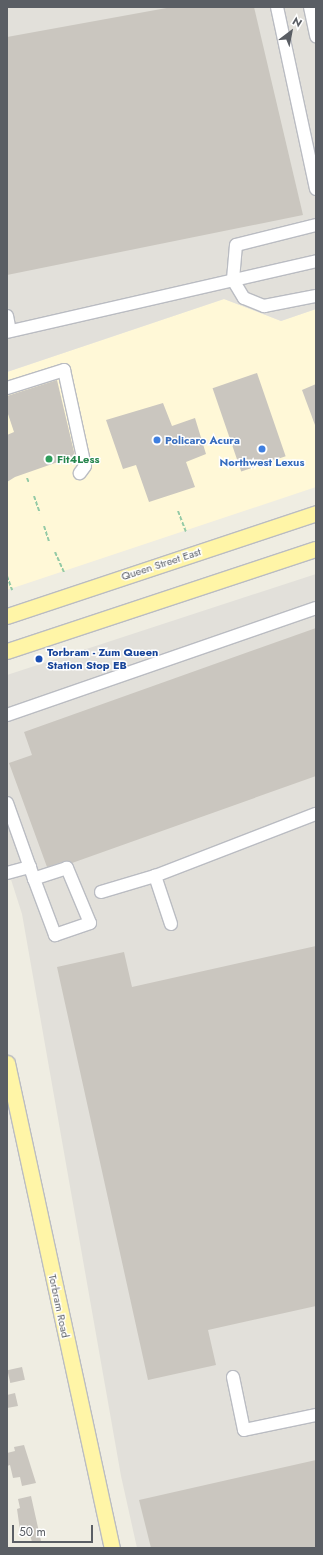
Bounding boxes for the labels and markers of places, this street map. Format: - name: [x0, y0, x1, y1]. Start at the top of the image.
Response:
- place label: Policaro Acura: [165, 433, 240, 447]
- marker: Policaro Acura: [152, 435, 162, 445]
- marker: Northwest Lexus: [257, 444, 267, 454]
- place label: Fit4Less: [57, 452, 99, 466]
- marker: Fit4Less: [44, 454, 54, 464]
- place label: Northwest Lexus: [220, 455, 304, 469]
- place label: Torbram - Zum Queen Station Stop EB: [47, 646, 158, 672]
- marker: Torbram - Zum Queen Station Stop EB: [34, 654, 44, 664]

